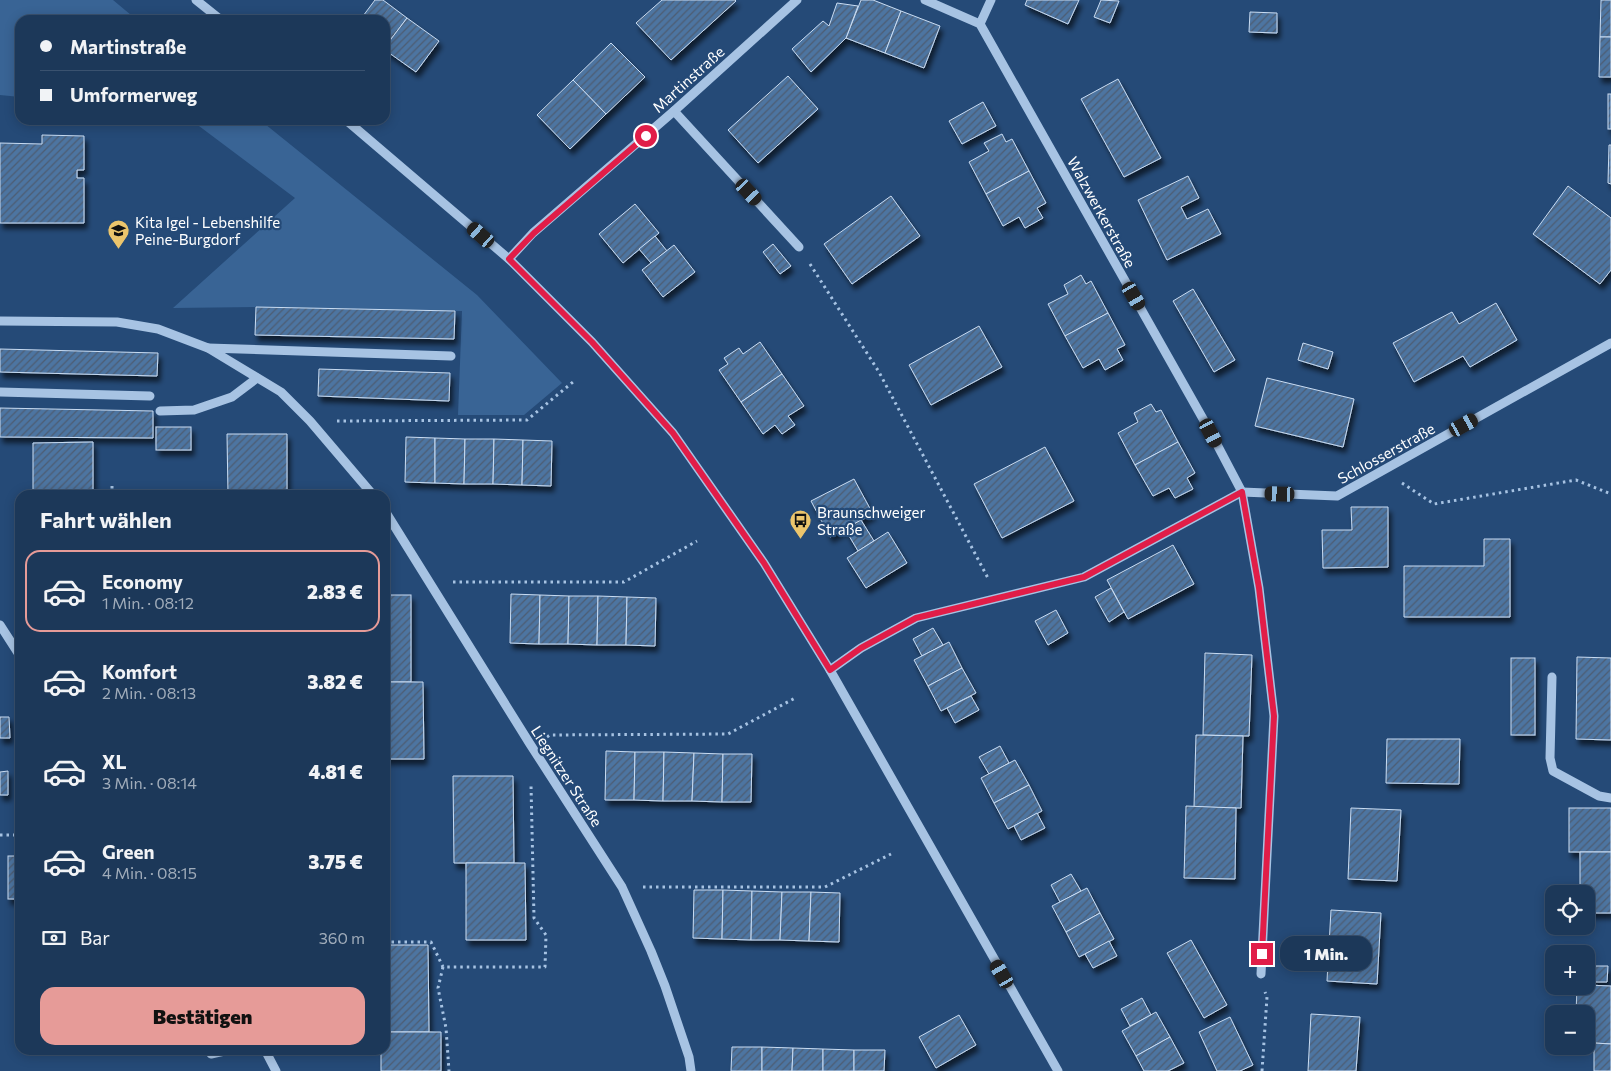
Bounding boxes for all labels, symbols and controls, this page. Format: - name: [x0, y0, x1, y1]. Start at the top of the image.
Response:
- text: Martinstraße: [70, 35, 186, 58]
- street label: Martinstraße: [648, 42, 728, 116]
- text: Umformerweg: [70, 83, 197, 106]
- route start: [635, 125, 657, 147]
- street label: Walzwerkerstraße: [1064, 153, 1140, 271]
- car: [733, 176, 764, 208]
- place label: Kita Igel - Lebenshilfe Peine-Burgdorf: [135, 213, 280, 248]
- school or university icon: Kita Igel - Lebenshilfe Peine-Burgdorf: [107, 219, 131, 250]
- car: [464, 219, 497, 251]
- car: [1120, 279, 1147, 313]
- car: [1447, 411, 1480, 439]
- car: [1197, 416, 1224, 450]
- street label: Schlosserstraße: [1334, 419, 1438, 487]
- car: [1264, 486, 1295, 502]
- place label: Braunschweiger Straße: [817, 503, 925, 538]
- text: Fahrt wählen: [40, 506, 172, 533]
- bus stop icon: Braunschweiger Straße: [789, 509, 813, 540]
- icon: car: [42, 569, 87, 614]
- text: Economy: [102, 570, 183, 593]
- text: 2.83 €: [307, 580, 363, 603]
- text: 1 Min. · 08:12: [102, 593, 194, 612]
- icon: car: [42, 659, 87, 704]
- text: Komfort: [102, 660, 177, 683]
- text: 3.82 €: [307, 670, 363, 693]
- text: 2 Min. · 08:13: [102, 683, 196, 702]
- street label: Liegnitzer Straße: [528, 722, 606, 830]
- icon: car: [42, 749, 87, 794]
- text: XL: [102, 750, 127, 773]
- text: 4.81 €: [308, 760, 363, 783]
- text: 3 Min. · 08:14: [102, 773, 197, 792]
- icon: car: [42, 839, 87, 884]
- text: Green: [102, 840, 154, 863]
- text: 3.75 €: [308, 850, 363, 873]
- text: 4 Min. · 08:15: [102, 863, 197, 882]
- map controls: [1545, 885, 1595, 1055]
- button: locate: [1545, 885, 1595, 935]
- icon: cash: [40, 924, 68, 952]
- text: Bar: [80, 926, 110, 949]
- text: 360 m: [319, 928, 365, 947]
- callout: 1 Min.: [1280, 936, 1372, 972]
- route end: [1251, 943, 1273, 965]
- text: 1 Min.: [1304, 944, 1348, 963]
- button: +: [1545, 945, 1595, 995]
- car: [988, 957, 1015, 991]
- button: Bestätigen: [40, 987, 365, 1045]
- button: −: [1545, 1005, 1595, 1055]

